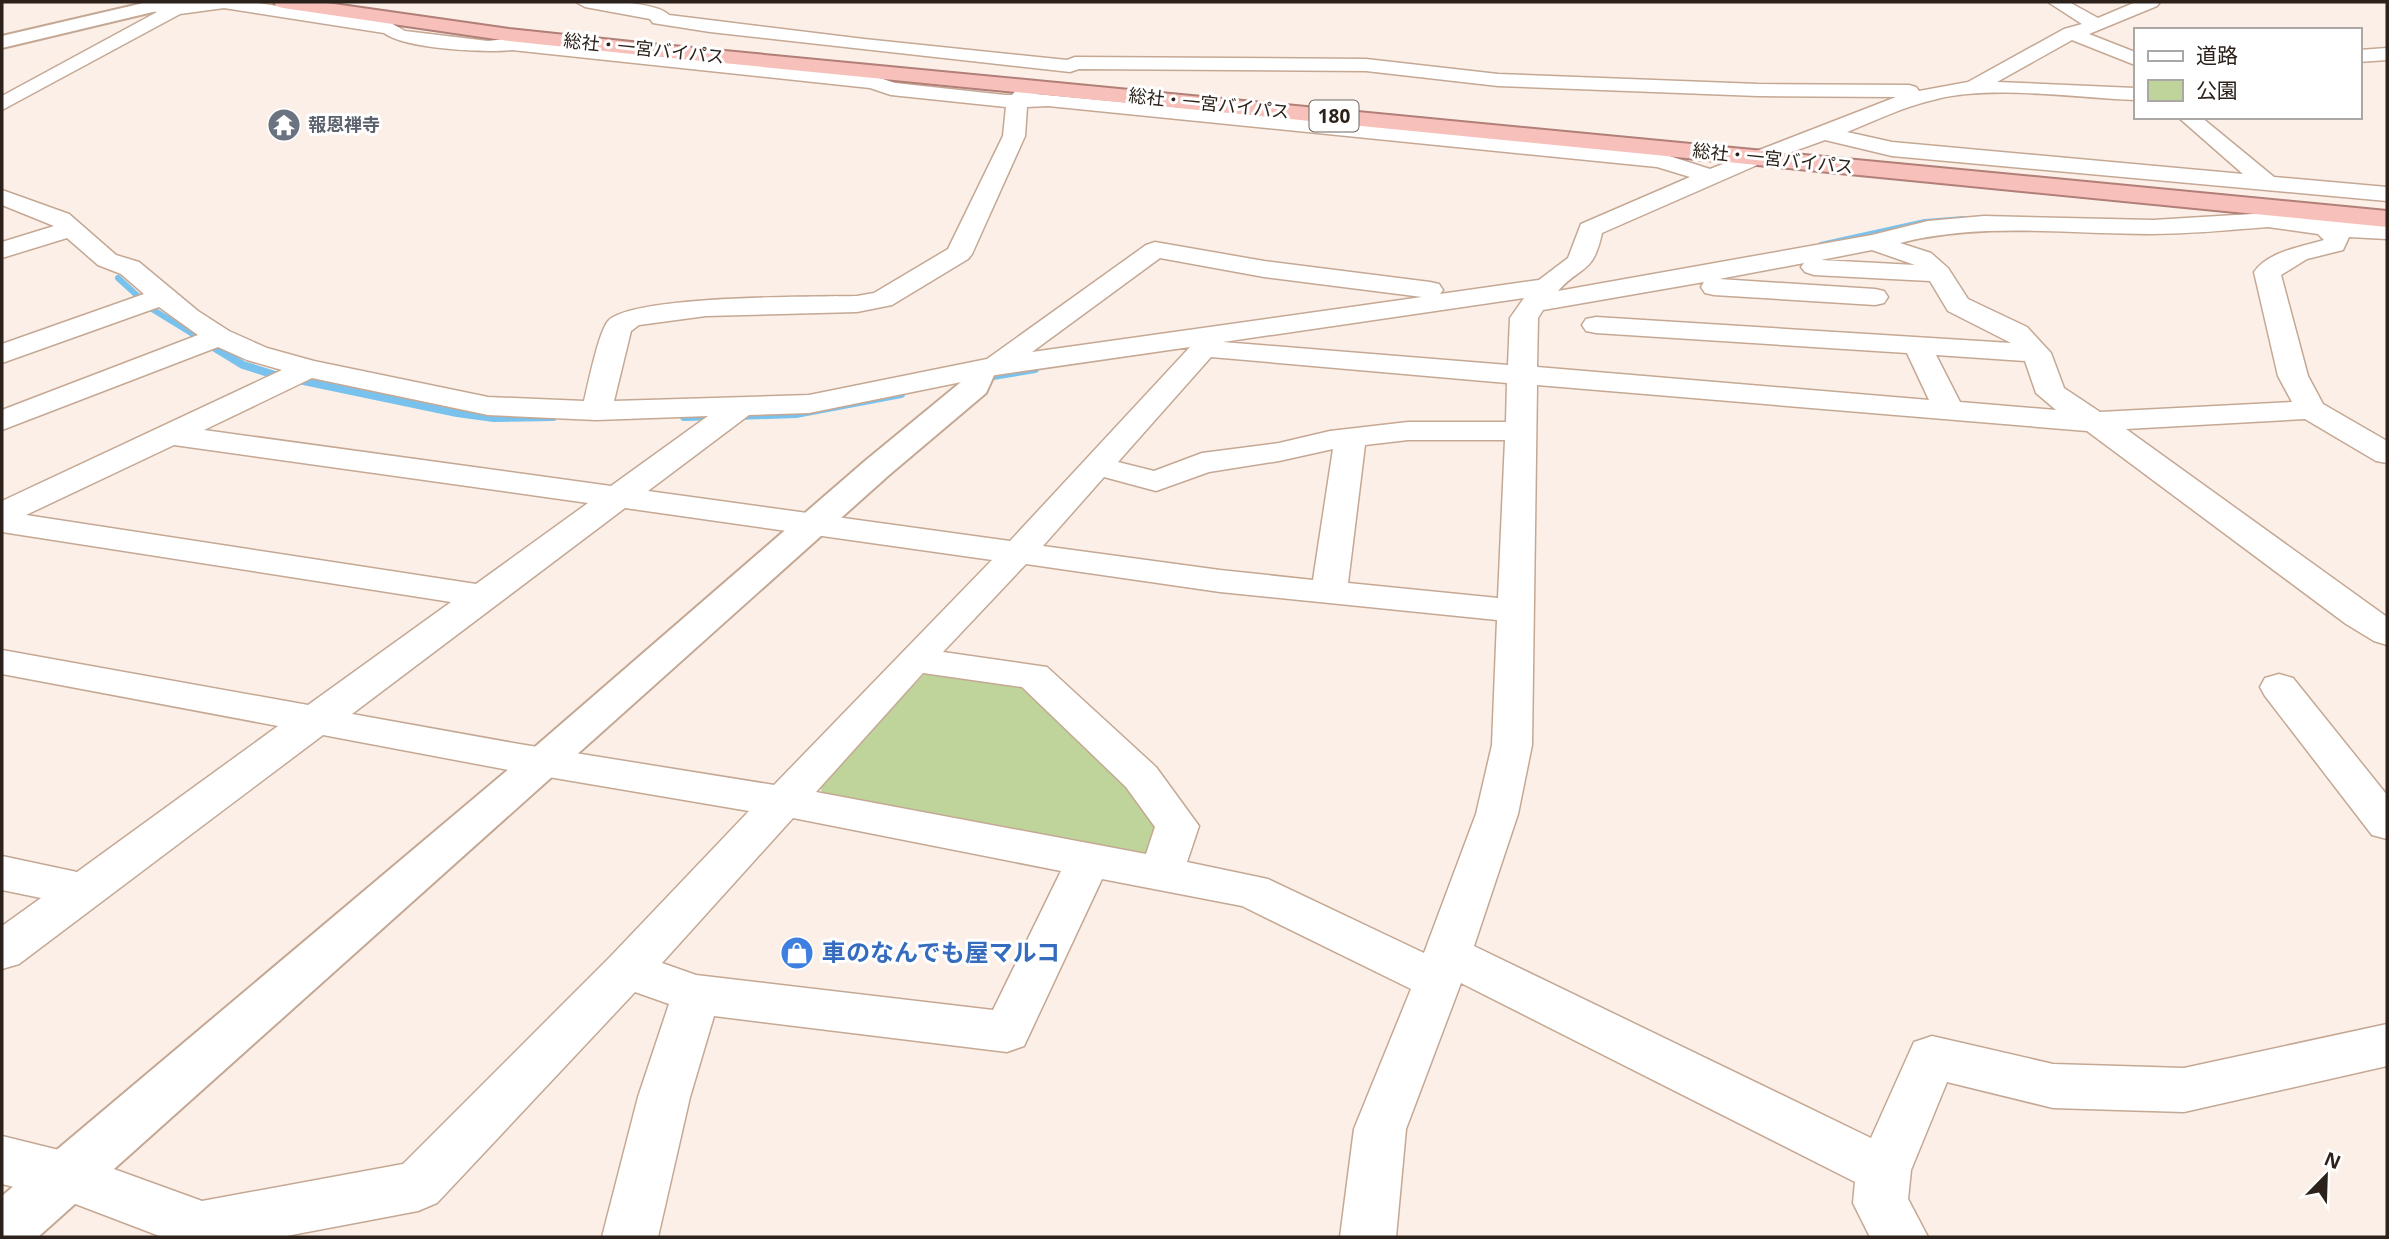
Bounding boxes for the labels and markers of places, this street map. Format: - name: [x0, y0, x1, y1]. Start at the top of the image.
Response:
- temple icon: 報恩禅寺: [265, 106, 303, 144]
- place label: 報恩禅寺: [308, 112, 380, 136]
- shop icon: 車のなんでも屋マルコ: [778, 934, 816, 972]
- place label: 車のなんでも屋マルコ: [822, 935, 1060, 968]

